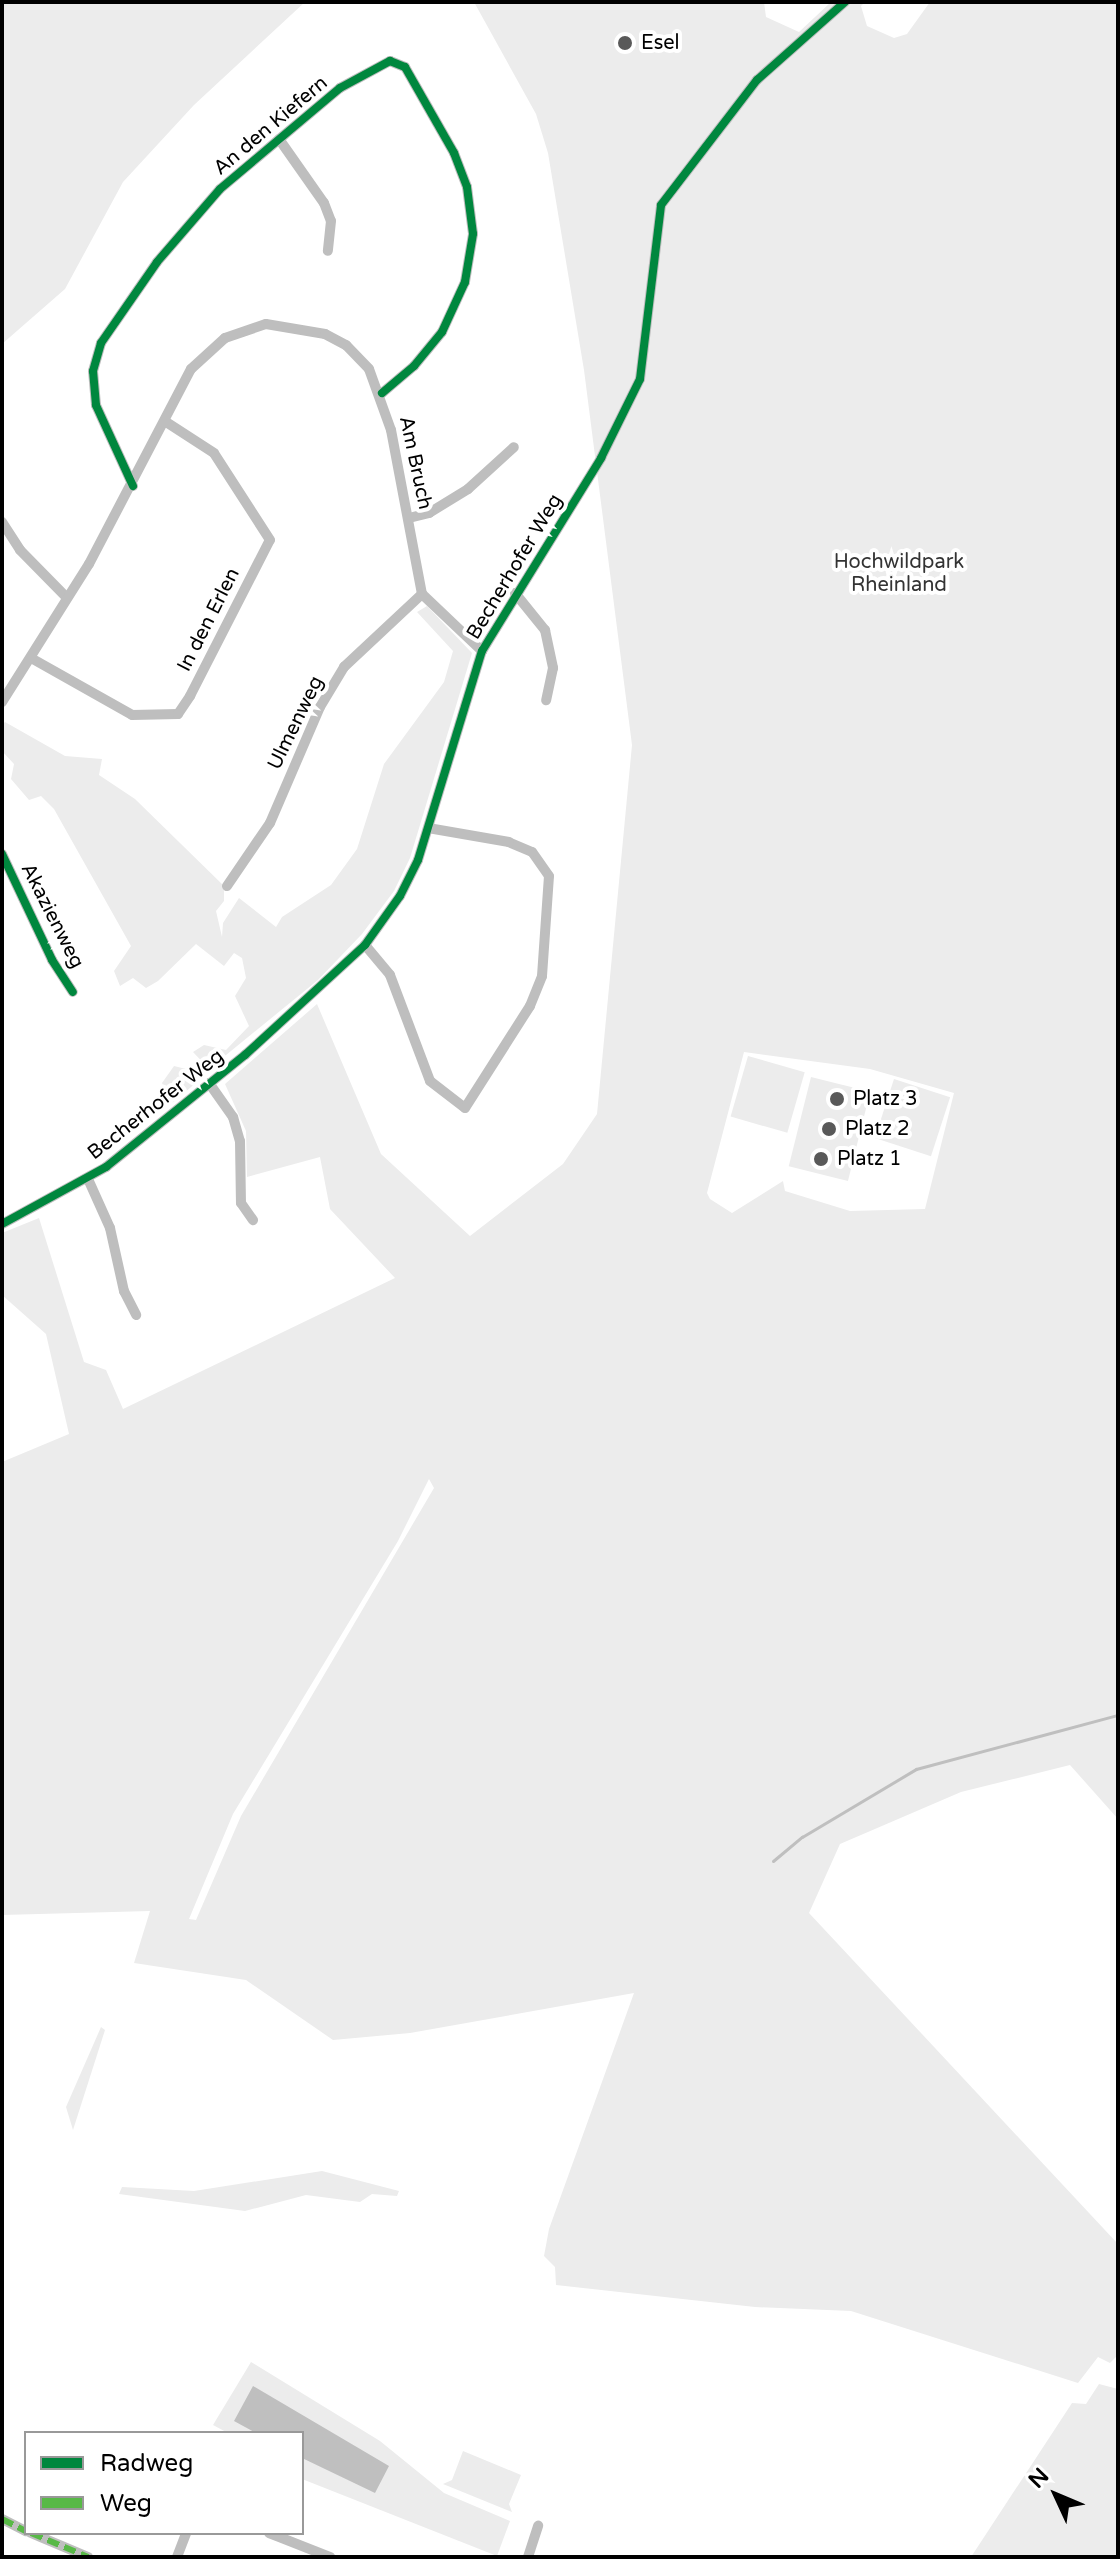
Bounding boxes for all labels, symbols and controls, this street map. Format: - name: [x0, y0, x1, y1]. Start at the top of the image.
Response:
- place label: Esel: [641, 31, 680, 55]
- marker: Esel: [616, 34, 634, 52]
- street label: An den Kiefern: [209, 71, 333, 181]
- street label: Am Bruch: [393, 414, 437, 512]
- street label: Becherhofer Weg: [462, 490, 568, 644]
- park label: Hochwildpark Rheinland: [834, 551, 964, 598]
- street label: In den Erlen: [173, 564, 245, 676]
- street label: Ulmenweg: [263, 672, 329, 774]
- street label: Akazienweg: [15, 859, 89, 973]
- street label: Becherhofer Weg: [83, 1045, 229, 1165]
- place label: Platz 3: [853, 1087, 918, 1111]
- marker: Platz 3: [828, 1090, 846, 1108]
- place label: Platz 2: [845, 1117, 910, 1141]
- marker: Platz 2: [820, 1120, 838, 1138]
- place label: Platz 1: [837, 1147, 902, 1171]
- marker: Platz 1: [812, 1150, 830, 1168]
- legend: [24, 2431, 304, 2535]
- text: Radweg: [100, 2449, 193, 2478]
- north arrow: [1016, 2455, 1096, 2535]
- text: N: [1023, 2463, 1054, 2494]
- text: Weg: [100, 2489, 152, 2518]

